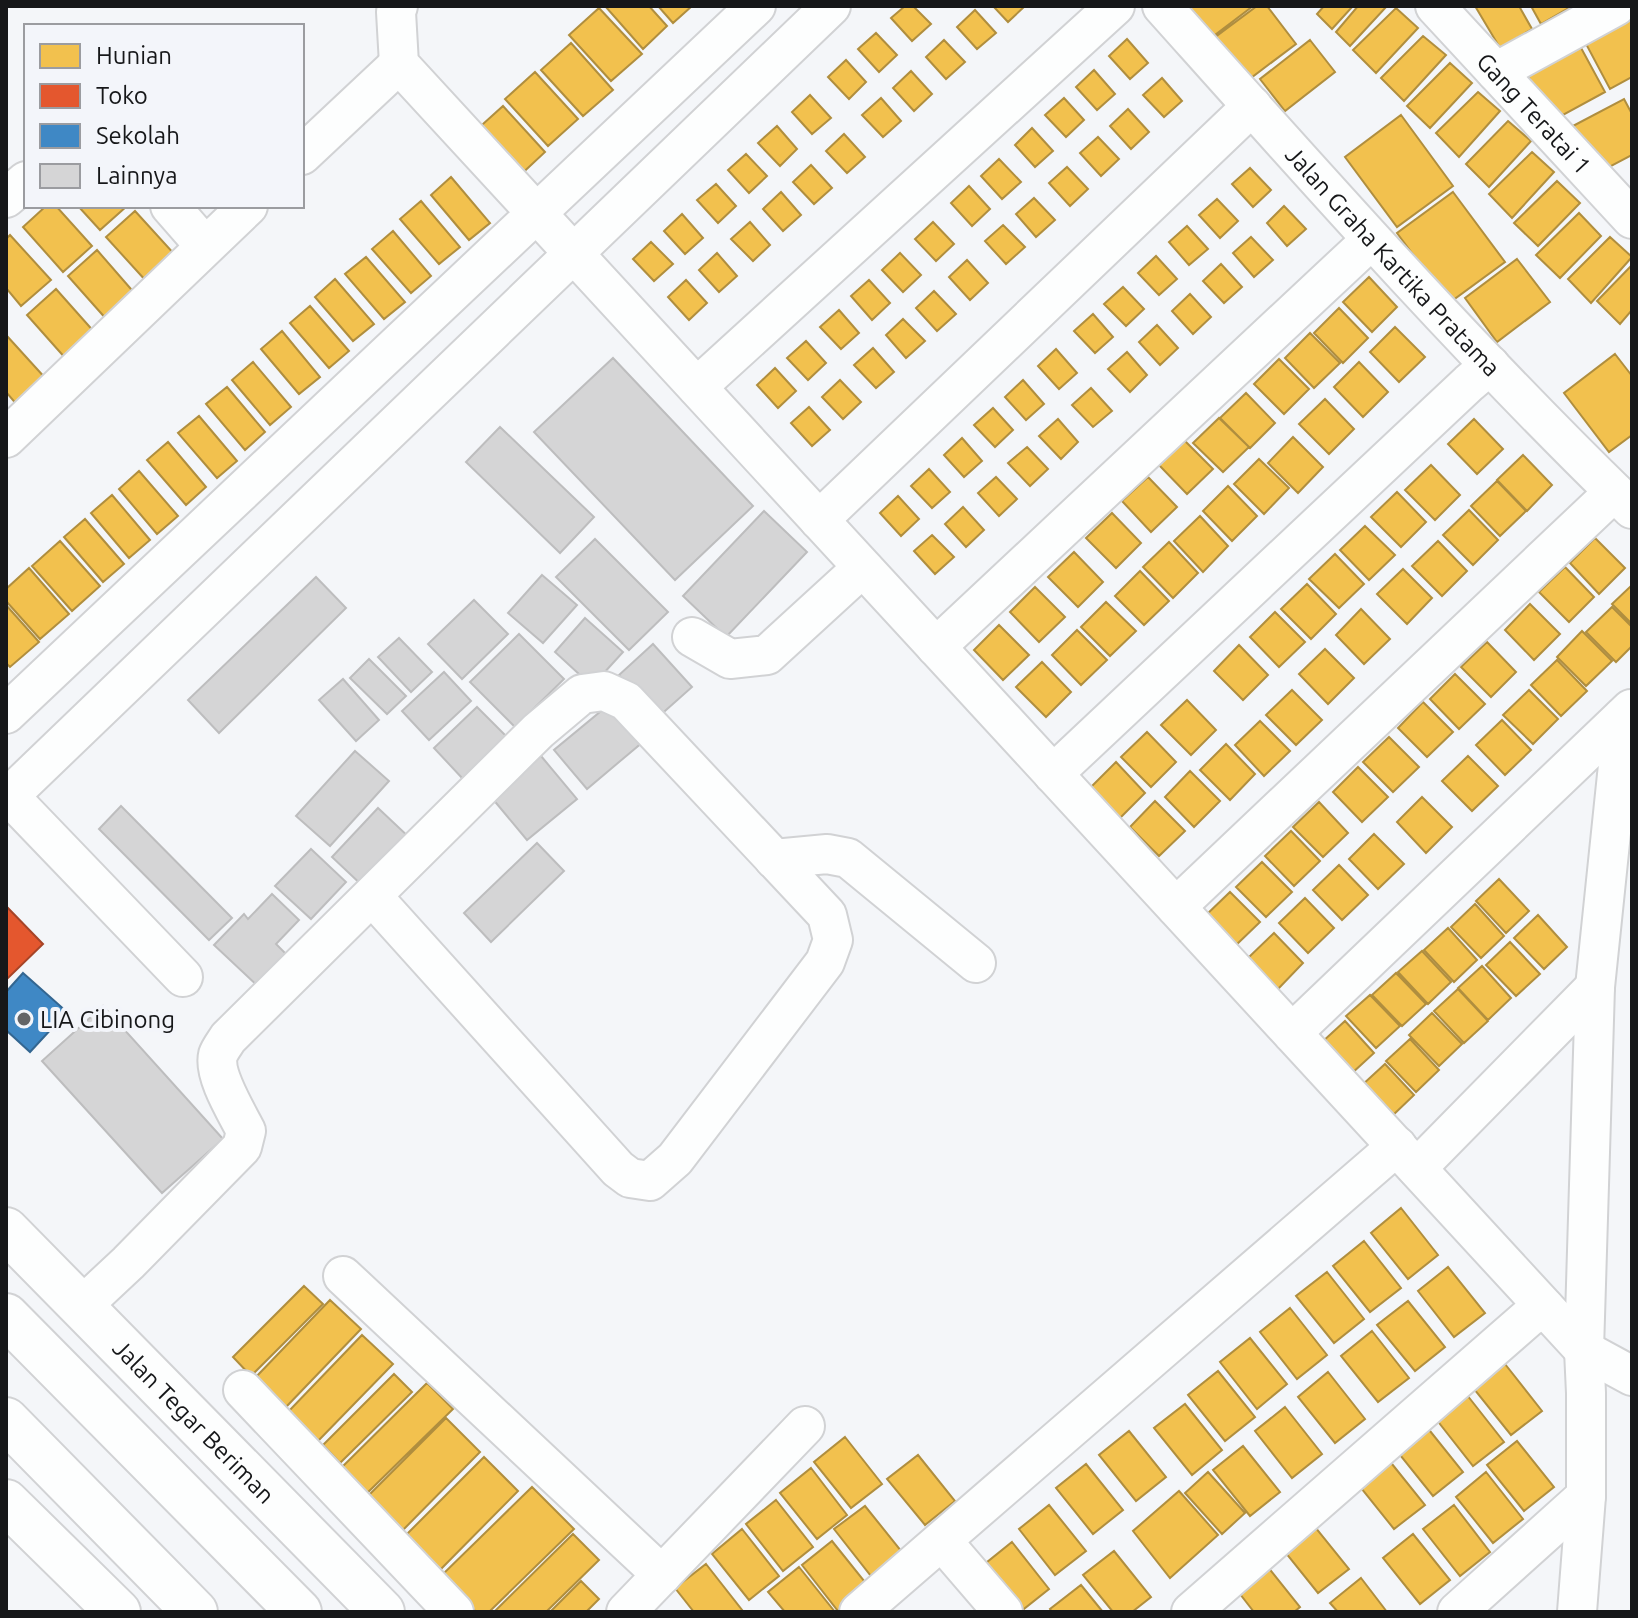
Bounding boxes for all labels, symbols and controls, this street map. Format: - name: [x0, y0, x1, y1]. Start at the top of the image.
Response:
- legend: [24, 24, 304, 208]
- text: Hunian: [96, 42, 172, 69]
- street label: Gang Teratai 1: [1472, 47, 1597, 179]
- text: Toko: [96, 82, 148, 109]
- text: Sekolah: [96, 122, 180, 149]
- street label: Jalan Graha Kartika Pratama: [1280, 140, 1506, 381]
- text: Lainnya: [96, 162, 178, 189]
- place label: LIA Cibinong: [40, 1006, 175, 1033]
- marker: LIA Cibinong: [15, 1010, 33, 1028]
- street label: Jalan Tegar Beriman: [108, 1334, 280, 1508]

